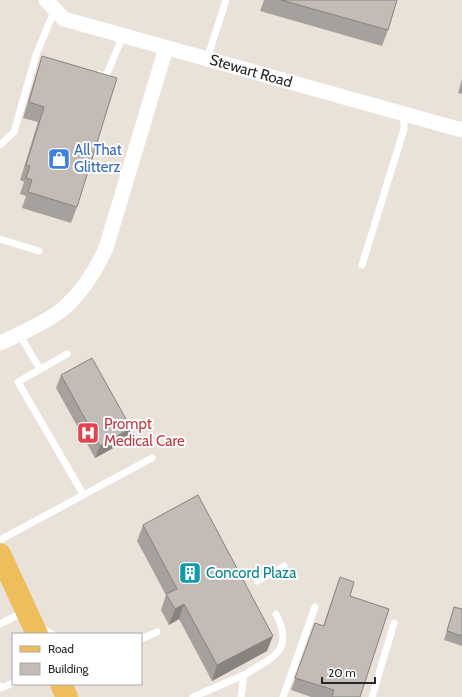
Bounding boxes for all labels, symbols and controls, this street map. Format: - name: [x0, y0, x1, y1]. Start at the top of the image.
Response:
- street label: Stewart Road: [208, 51, 294, 91]
- place label: All That Glitterz: [74, 141, 122, 176]
- shop icon: All That Glitterz: [46, 146, 72, 172]
- place label: Prompt Medical Care: [104, 415, 185, 450]
- hospital icon: Prompt Medical Care: [75, 420, 101, 446]
- building icon: Concord Plaza: [177, 560, 203, 586]
- place label: Concord Plaza: [206, 564, 297, 582]
- legend: [12, 633, 142, 685]
- text: Road: [48, 641, 74, 656]
- scale bar: [322, 659, 375, 685]
- text: Building: [48, 661, 90, 676]
- text: 20 m: [328, 665, 356, 680]

